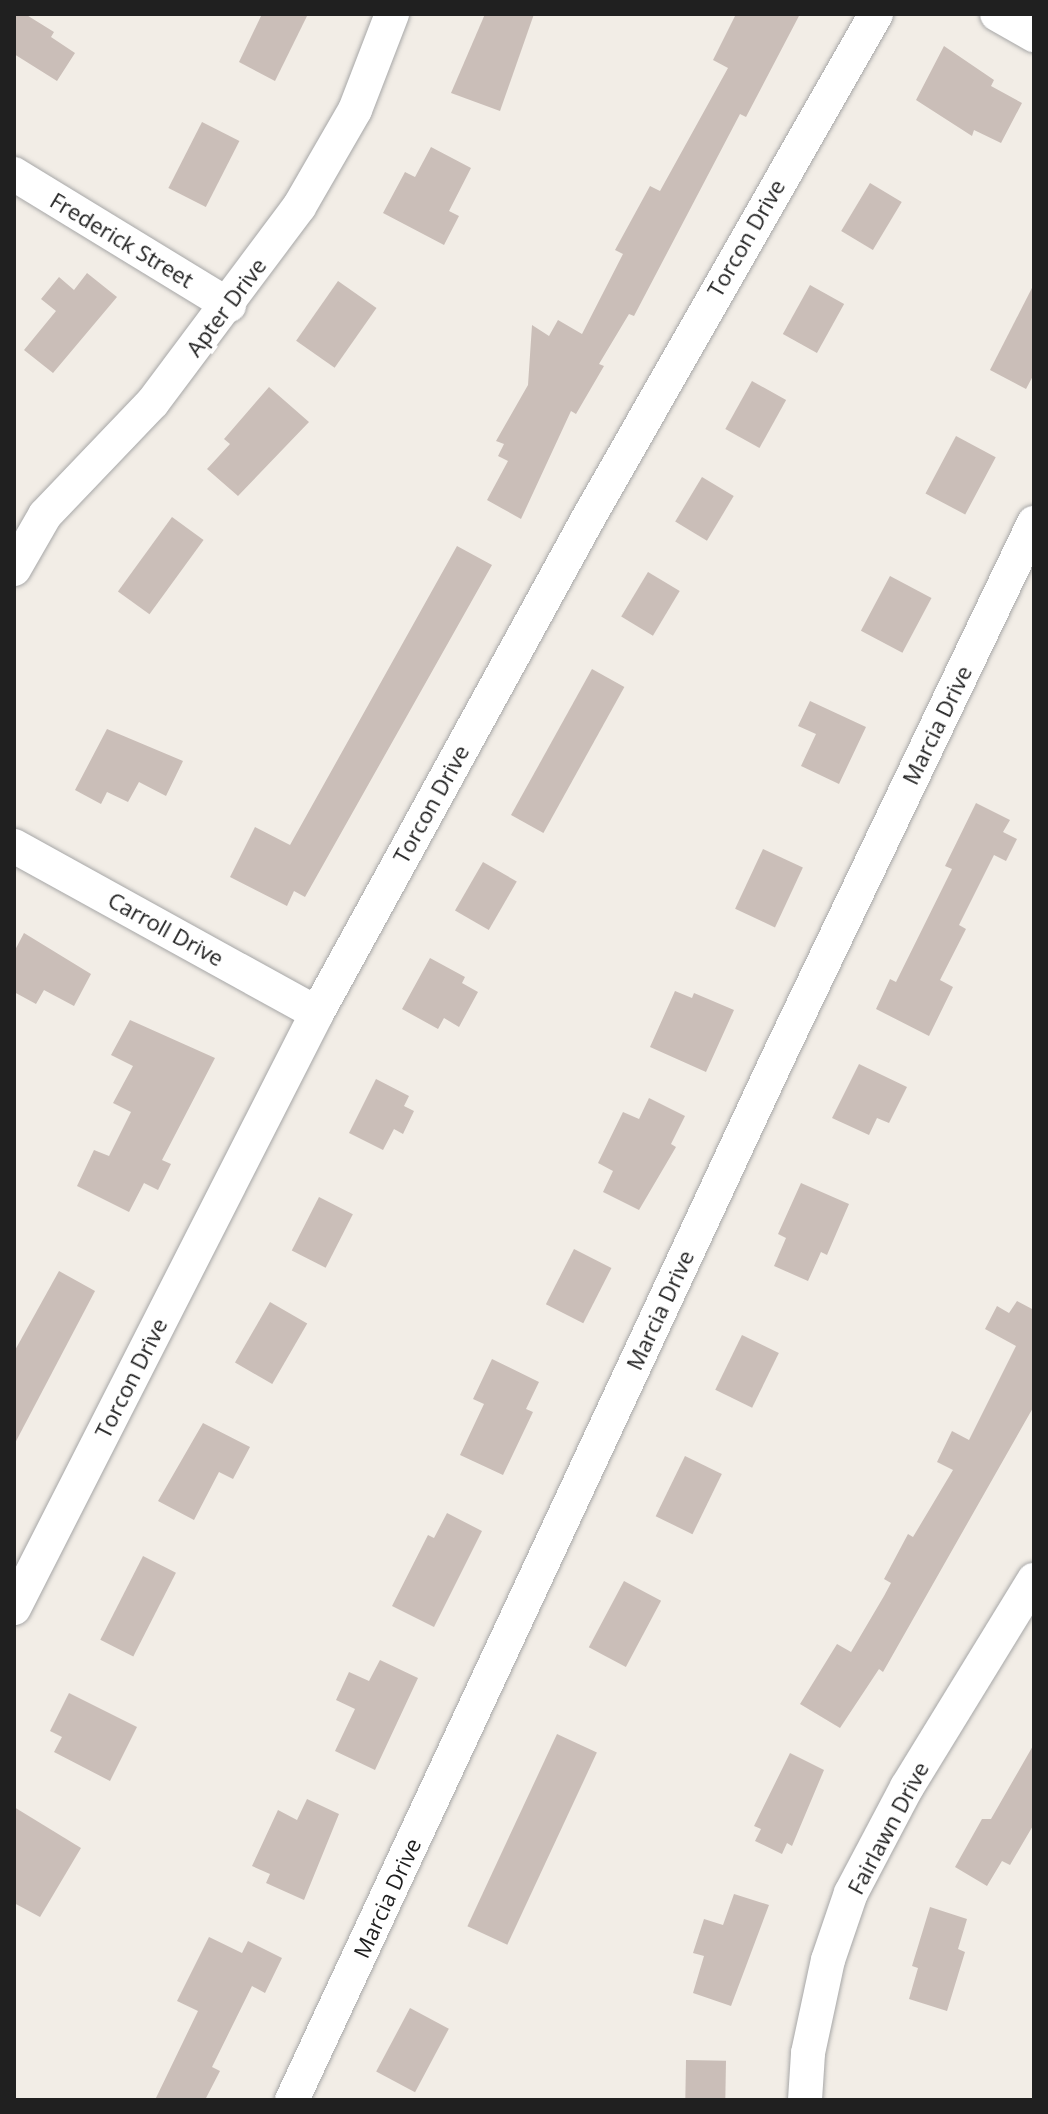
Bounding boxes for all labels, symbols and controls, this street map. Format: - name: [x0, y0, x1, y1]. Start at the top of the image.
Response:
- street label: Torcon Drive: [702, 175, 790, 301]
- street label: Frederick Street: [46, 187, 198, 293]
- street label: Apter Drive: [181, 253, 271, 361]
- street label: Marcia Drive: [897, 661, 977, 789]
- street label: Torcon Drive: [388, 740, 474, 868]
- street label: Carroll Drive: [104, 886, 228, 972]
- street label: Marcia Drive: [621, 1246, 699, 1374]
- street label: Torcon Drive: [89, 1314, 173, 1442]
- street label: Fairlawn Drive: [842, 1757, 934, 1899]
- street label: Marcia Drive: [348, 1834, 426, 1962]

